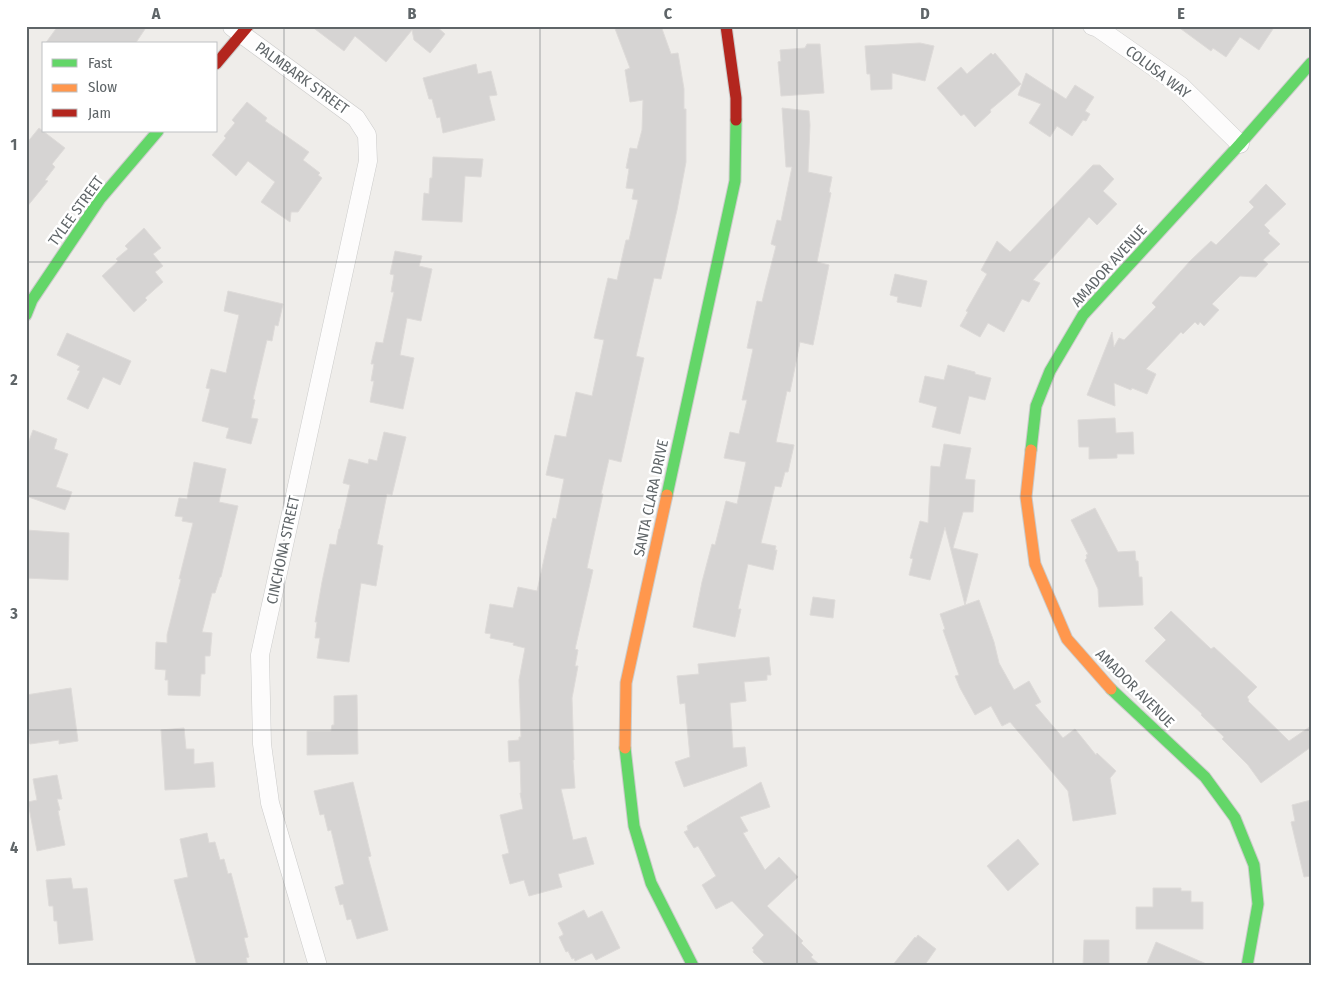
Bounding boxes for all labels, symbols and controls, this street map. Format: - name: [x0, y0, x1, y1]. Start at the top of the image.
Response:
- text: A: [151, 4, 161, 23]
- text: B: [408, 4, 417, 23]
- text: C: [664, 4, 673, 23]
- text: D: [920, 4, 930, 23]
- text: E: [1177, 4, 1185, 23]
- street label: PALMBARK STREET: [252, 38, 352, 118]
- legend: [42, 42, 218, 132]
- street label: COLUSA WAY: [1122, 42, 1194, 102]
- text: Fast: [88, 54, 112, 72]
- text: Slow: [88, 78, 117, 96]
- text: Jam: [88, 104, 111, 122]
- text: 1: [11, 135, 17, 154]
- street label: TYLEE STREET: [45, 173, 107, 249]
- street label: AMADOR AVENUE: [1068, 221, 1150, 311]
- text: 2: [9, 370, 18, 389]
- street label: SANTA CLARA DRIVE: [630, 438, 672, 558]
- street label: CINCHONA STREET: [263, 494, 303, 606]
- text: 3: [9, 604, 18, 623]
- street label: AMADOR AVENUE: [1092, 645, 1178, 731]
- text: 4: [10, 838, 18, 857]

